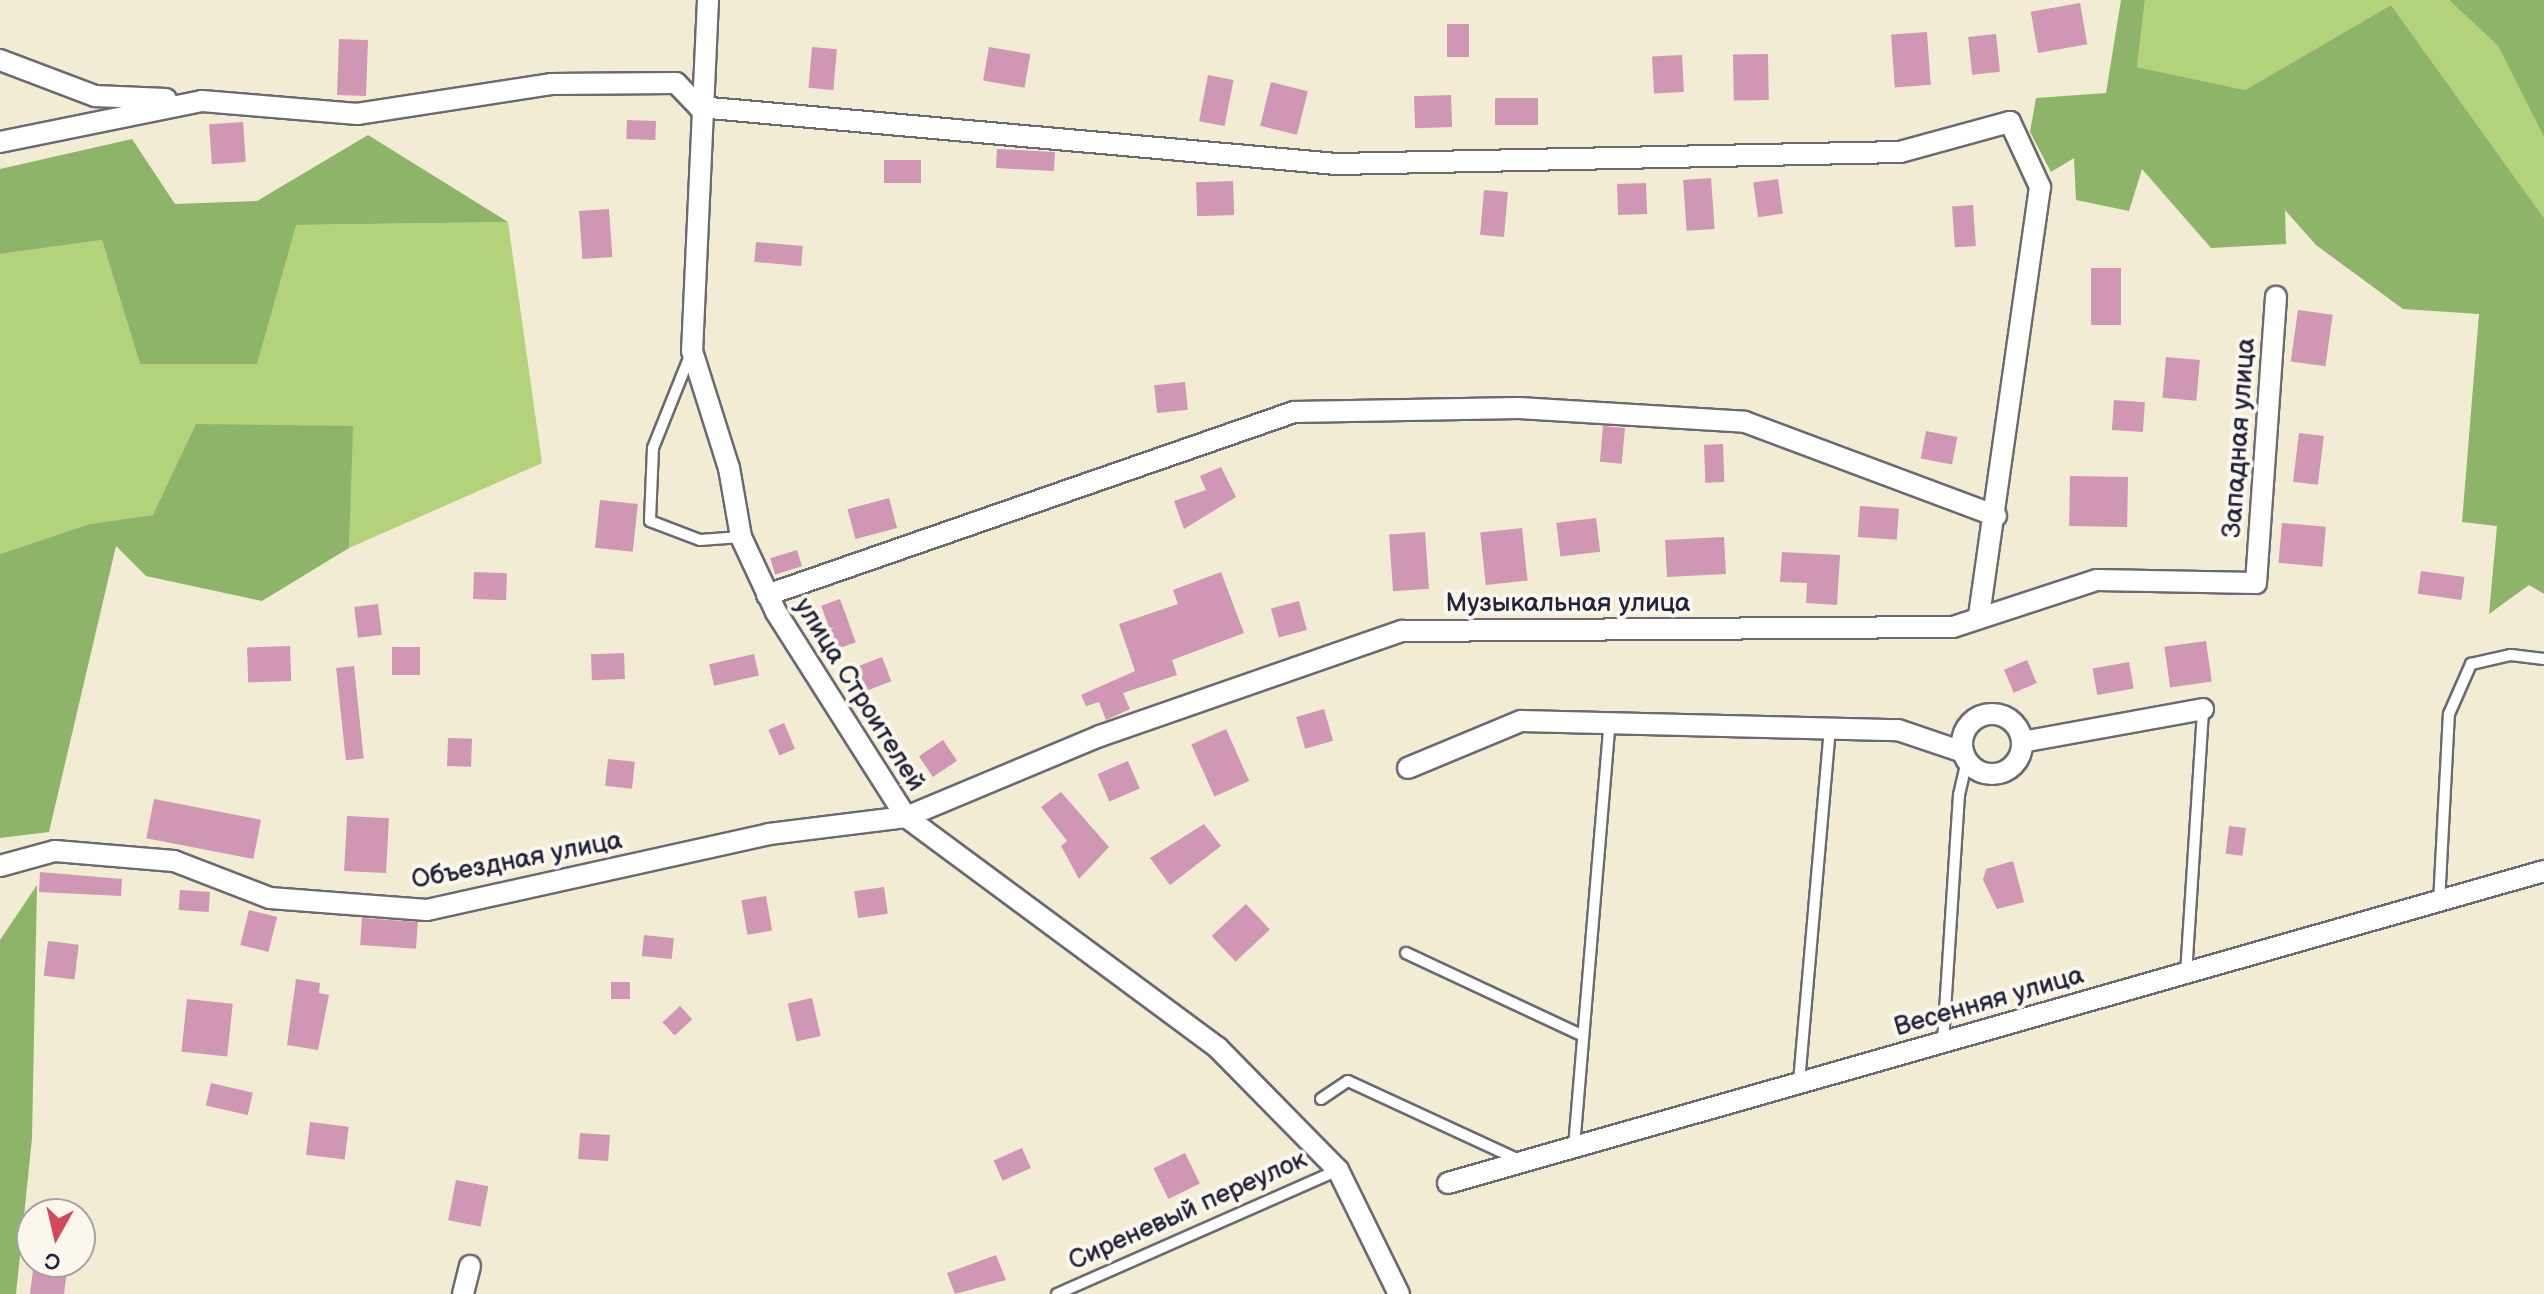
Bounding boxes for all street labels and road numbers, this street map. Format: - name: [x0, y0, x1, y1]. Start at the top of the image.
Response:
- street label: Западная улица: [2217, 337, 2263, 539]
- street label: Музыкальная улица: [1446, 588, 1690, 620]
- street label: улица Строителей: [787, 593, 931, 797]
- street label: Объездная улица: [409, 825, 625, 897]
- street label: Весенняя улица: [1891, 960, 2087, 1044]
- street label: Сиреневый переулок: [1064, 1144, 1312, 1278]

